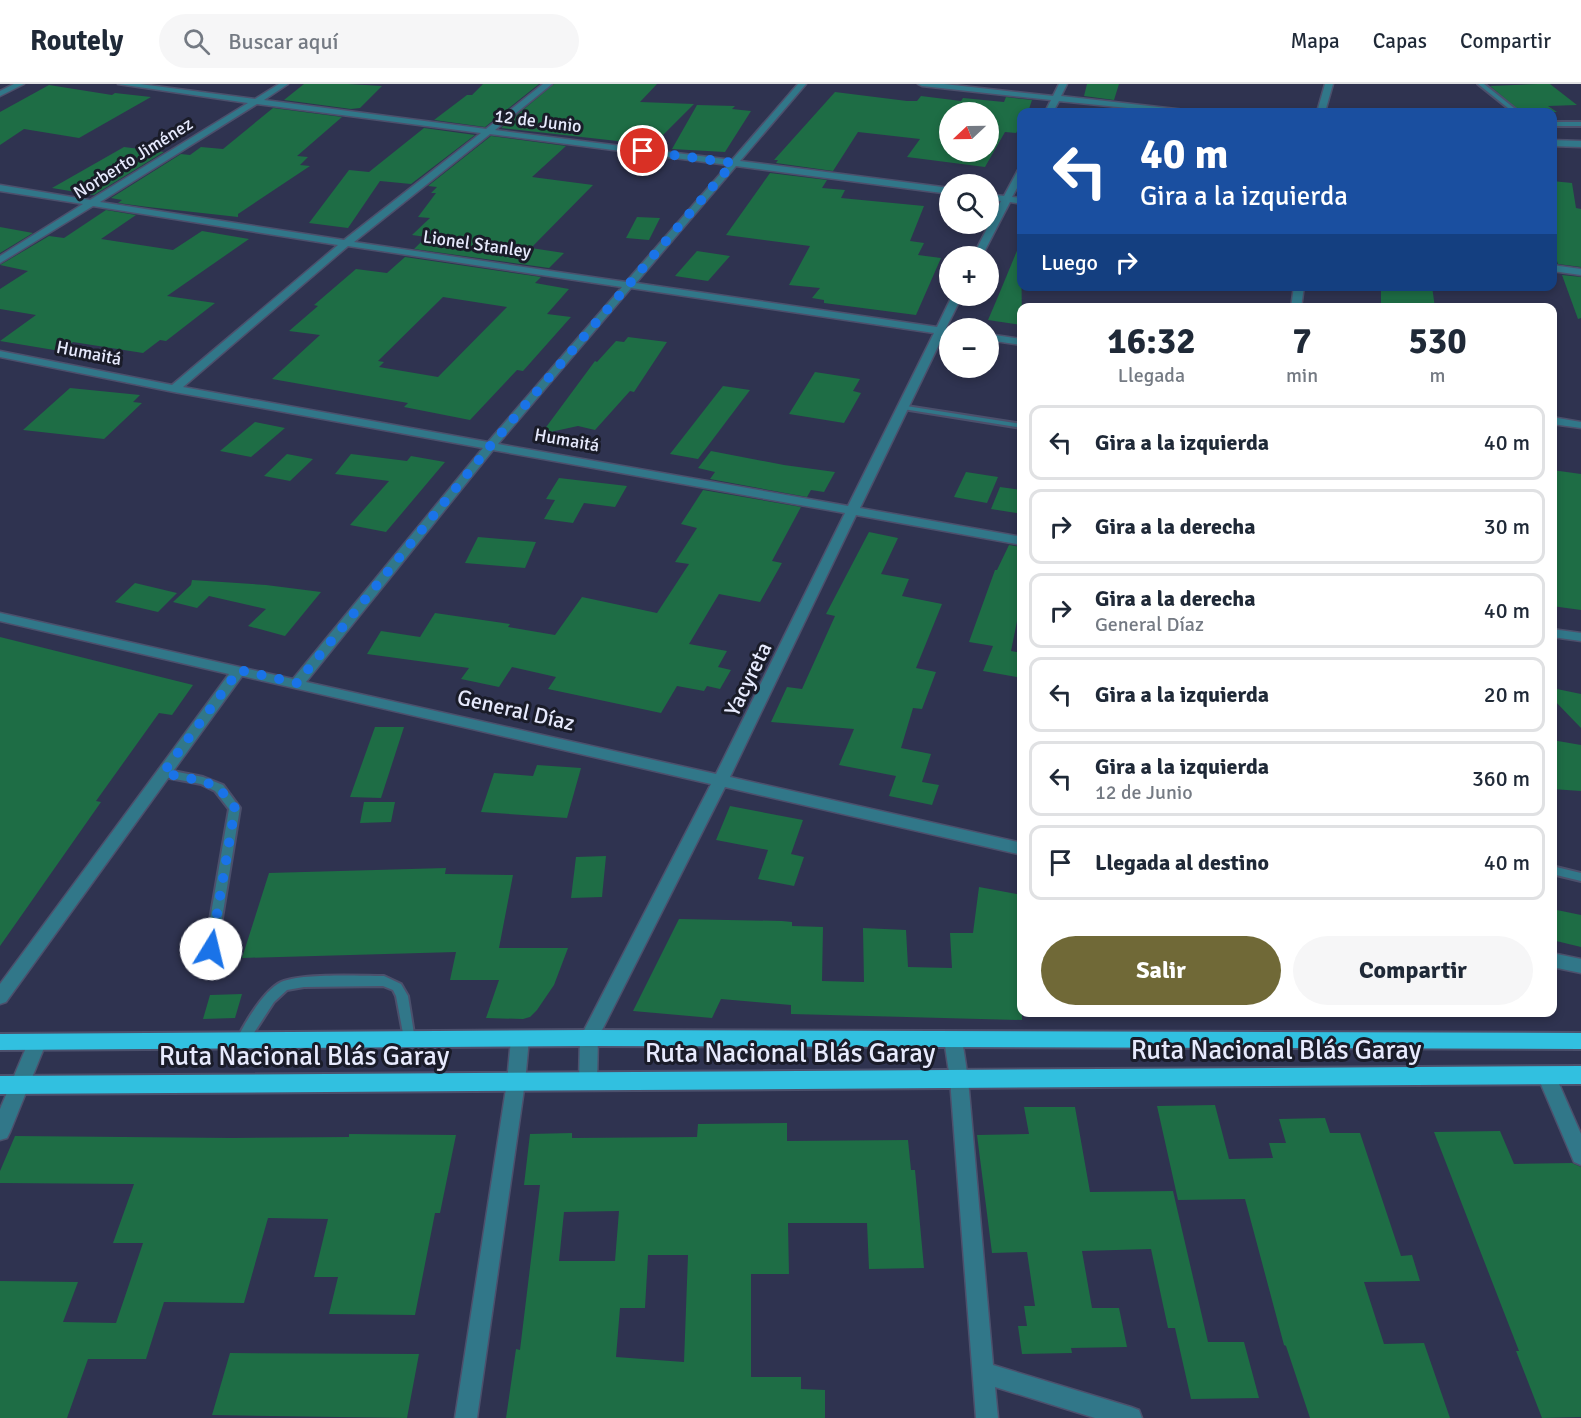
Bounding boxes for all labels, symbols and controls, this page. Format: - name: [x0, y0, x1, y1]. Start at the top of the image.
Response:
- search box: [159, 14, 579, 68]
- text: Routely: [30, 24, 123, 58]
- icon: search: [180, 25, 213, 58]
- text: Buscar aquí: [228, 28, 338, 55]
- text: Mapa: [1290, 28, 1340, 54]
- text: Capas: [1373, 28, 1427, 54]
- text: Compartir: [1460, 28, 1551, 54]
- north arrow: [939, 102, 999, 162]
- map controls: [939, 102, 999, 378]
- street label: 12 de Junio: [493, 105, 583, 137]
- street label: Norberto Jiménez: [69, 113, 197, 203]
- pin: [617, 125, 668, 176]
- text: 40 m: [1140, 129, 1229, 180]
- icon: left: [1041, 132, 1119, 210]
- icon: arrive: [626, 134, 659, 167]
- button: search: [939, 174, 999, 234]
- text: Gira a la izquierda: [1140, 180, 1348, 213]
- street label: Lionel Stanley: [422, 226, 533, 263]
- button: +: [939, 246, 999, 306]
- icon: right: [1110, 246, 1143, 279]
- text: Luego: [1041, 249, 1098, 276]
- button: −: [939, 318, 999, 378]
- text: 16:32: [1107, 319, 1196, 364]
- text: 7: [1292, 319, 1312, 364]
- text: 530: [1408, 319, 1467, 364]
- street label: Humaitá: [55, 336, 123, 370]
- text: Llegada: [1118, 363, 1185, 388]
- text: min: [1286, 363, 1318, 388]
- text: m: [1430, 363, 1446, 388]
- street label: Humaitá: [533, 423, 601, 457]
- icon: left: [1044, 426, 1077, 459]
- text: Gira a la izquierda: [1095, 429, 1269, 456]
- text: 40 m: [1484, 429, 1530, 456]
- icon: right: [1044, 510, 1077, 543]
- text: Gira a la derecha: [1095, 513, 1256, 540]
- text: 30 m: [1484, 513, 1530, 540]
- text: Gira a la derecha: [1095, 585, 1256, 612]
- icon: right: [1044, 594, 1077, 627]
- text: 40 m: [1484, 597, 1530, 624]
- text: General Díaz: [1095, 612, 1204, 637]
- street label: Yacyreta: [718, 637, 778, 721]
- icon: left: [1044, 678, 1077, 711]
- text: Gira a la izquierda: [1095, 681, 1269, 708]
- text: 20 m: [1484, 681, 1530, 708]
- street label: General Díaz: [455, 683, 578, 737]
- text: Gira a la izquierda: [1095, 753, 1269, 780]
- icon: left: [1044, 762, 1077, 795]
- text: 360 m: [1472, 765, 1530, 792]
- text: 12 de Junio: [1095, 780, 1193, 805]
- icon: arrive: [1044, 846, 1077, 879]
- text: Llegada al destino: [1095, 849, 1269, 876]
- text: 40 m: [1484, 849, 1530, 876]
- position arrow: [179, 917, 243, 981]
- button: Salir: [1041, 936, 1281, 1005]
- button: Compartir: [1293, 936, 1533, 1005]
- street label: Ruta Nacional Blás Garay: [1131, 1034, 1422, 1067]
- street label: Ruta Nacional Blás Garay: [645, 1037, 936, 1070]
- street label: Ruta Nacional Blás Garay: [159, 1040, 450, 1073]

